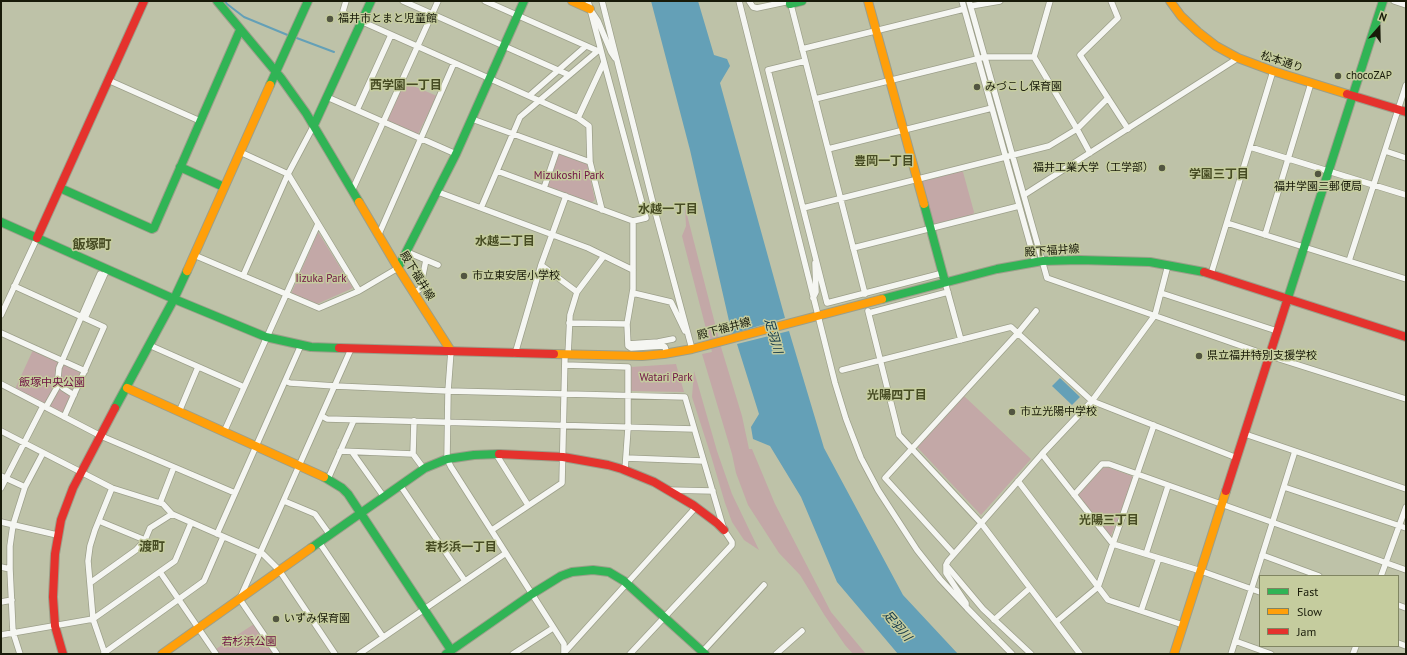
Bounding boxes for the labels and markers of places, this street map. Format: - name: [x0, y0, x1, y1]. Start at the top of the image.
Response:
- place label: 福井市とまと児童館: [338, 12, 437, 26]
- marker: 福井市とまと児童館: [325, 14, 335, 24]
- place label: chocoZAP: [1346, 69, 1392, 83]
- marker: chocoZAP: [1333, 71, 1343, 81]
- place label: みづこし保育園: [985, 80, 1062, 94]
- marker: みづこし保育園: [972, 82, 982, 92]
- place label: 福井工業大学（工学部）: [1033, 161, 1154, 175]
- marker: 福井工業大学（工学部）: [1157, 163, 1167, 173]
- marker: 福井学園三郵便局: [1313, 169, 1323, 179]
- place label: 福井学園三郵便局: [1274, 180, 1362, 194]
- place label: 市立東安居小学校: [472, 269, 560, 283]
- marker: 市立東安居小学校: [459, 271, 469, 281]
- place label: 県立福井特別支援学校: [1207, 349, 1317, 363]
- marker: 県立福井特別支援学校: [1194, 351, 1204, 361]
- place label: 市立光陽中学校: [1020, 405, 1097, 419]
- marker: 市立光陽中学校: [1007, 407, 1017, 417]
- place label: いずみ保育園: [284, 612, 350, 626]
- marker: いずみ保育園: [271, 614, 281, 624]

